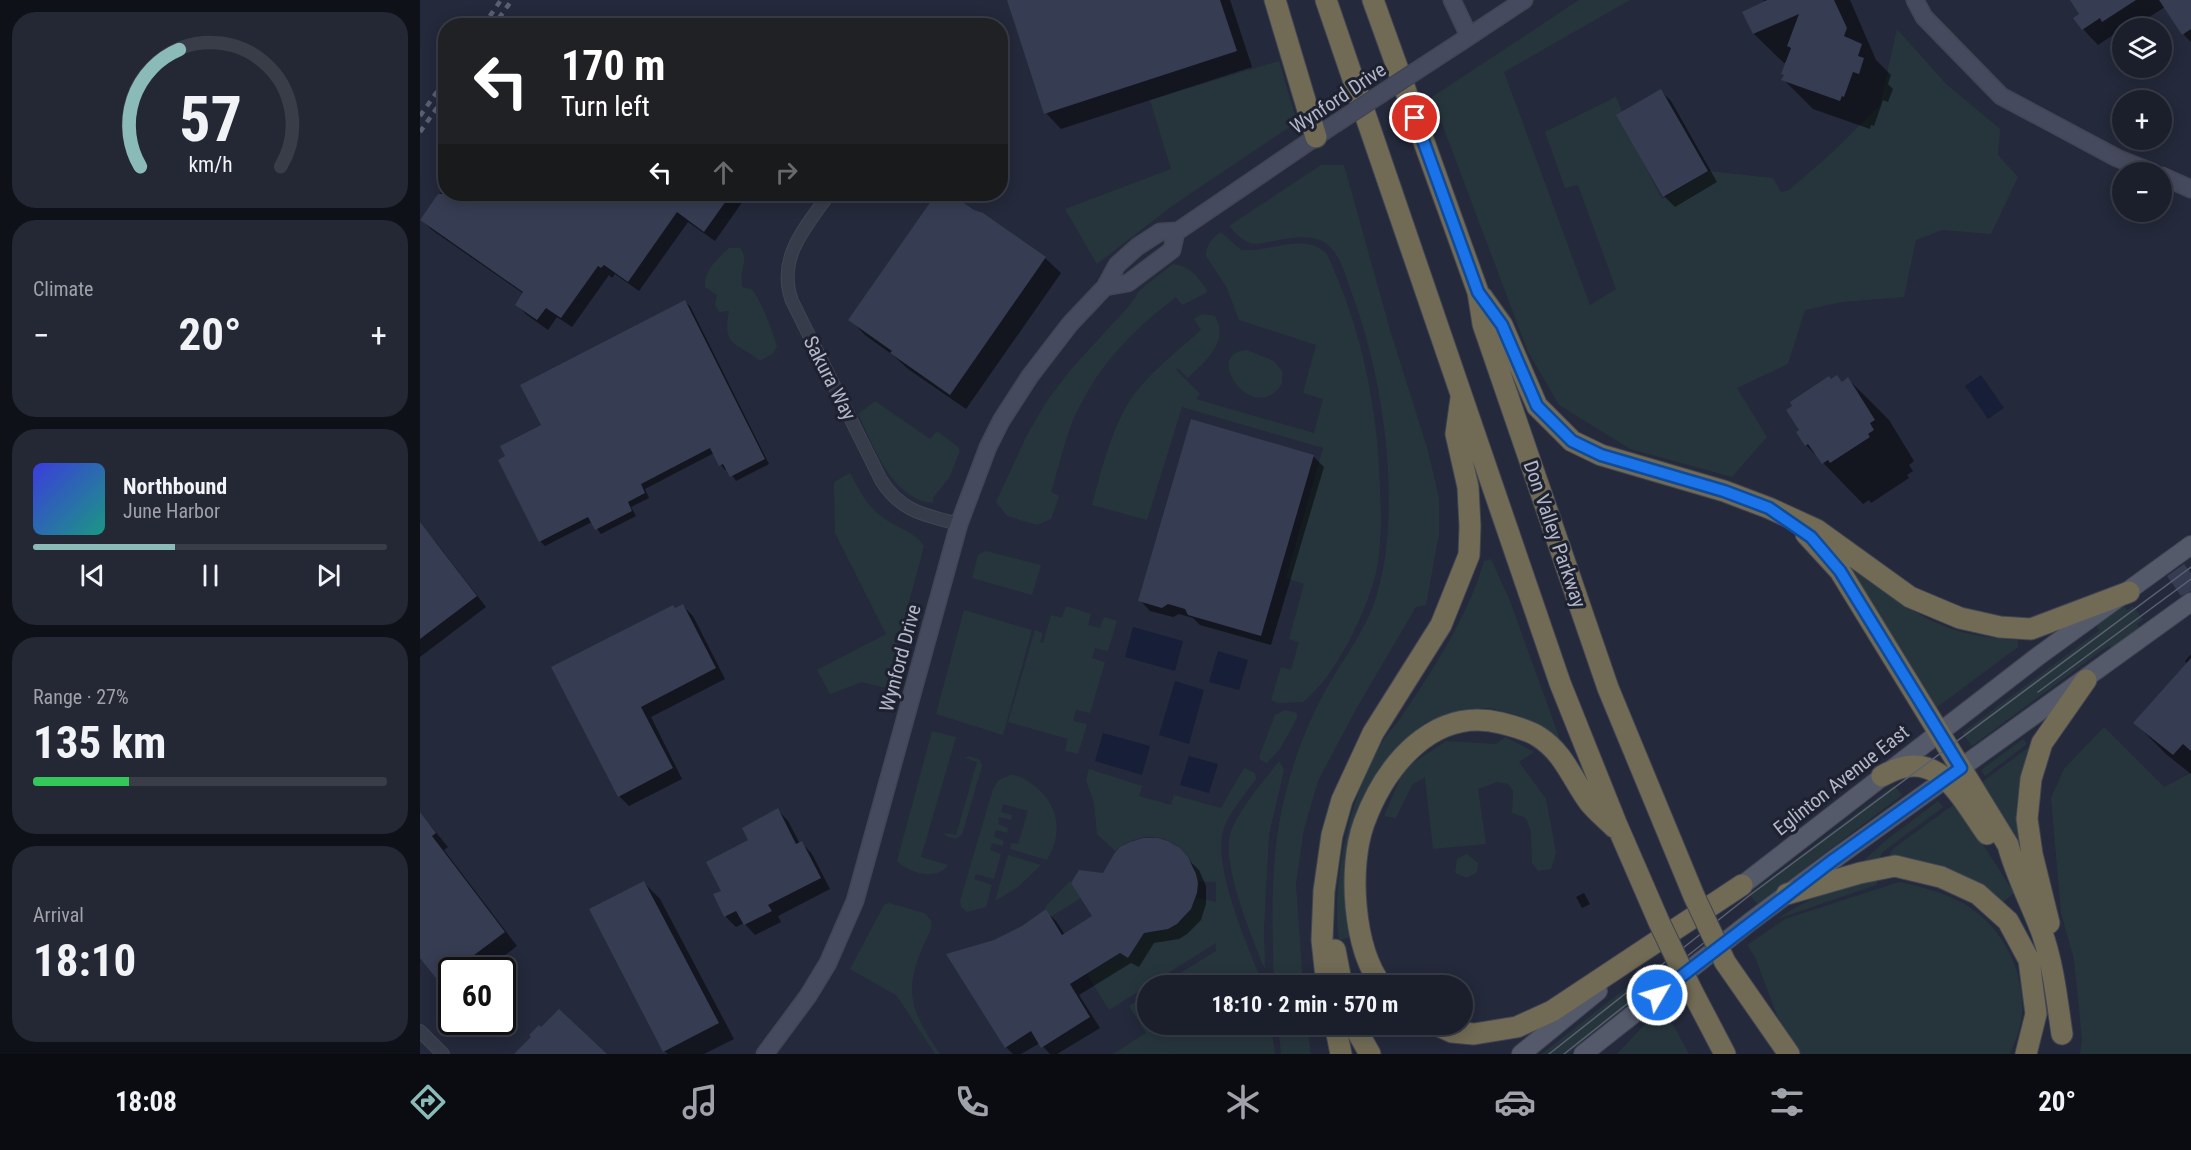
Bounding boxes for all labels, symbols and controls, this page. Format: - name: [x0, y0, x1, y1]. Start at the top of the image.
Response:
- map controls: [2112, 18, 2172, 222]
- button: layers: [2112, 18, 2172, 78]
- text: 170 m: [561, 41, 666, 90]
- icon: left: [462, 42, 540, 120]
- street label: Wynford Drive: [1286, 57, 1390, 139]
- text: 57: [178, 83, 242, 156]
- button: +: [2112, 90, 2172, 150]
- text: Turn left: [561, 91, 650, 123]
- pin: [1389, 92, 1440, 143]
- icon: arrive: [1398, 101, 1431, 134]
- text: km/h: [188, 153, 232, 178]
- icon: left: [644, 156, 677, 189]
- icon: ahead: [707, 156, 740, 189]
- icon: right: [770, 156, 803, 189]
- button: −: [2112, 162, 2172, 222]
- text: Climate: [33, 277, 93, 301]
- text: 20°: [179, 308, 242, 361]
- text: −: [33, 316, 50, 355]
- text: +: [371, 316, 387, 355]
- street label: Sakura Way: [799, 332, 861, 424]
- street label: Don Valley Parkway: [1519, 457, 1591, 611]
- text: Northbound: [123, 474, 227, 499]
- text: June Harbor: [123, 499, 220, 523]
- icon: previous: [76, 559, 109, 592]
- icon: pause: [194, 559, 227, 592]
- icon: next: [312, 559, 345, 592]
- street label: Wynford Drive: [874, 602, 926, 714]
- text: Range · 27%: [33, 685, 129, 709]
- text: 135 km: [33, 716, 166, 769]
- street label: Eglinton Avenue East: [1768, 720, 1914, 840]
- text: Arrival: [33, 903, 84, 927]
- text: 18:10: [33, 934, 136, 987]
- speed limit sign: 60: [438, 957, 516, 1035]
- position arrow: [1625, 963, 1689, 1027]
- text: 18:10 · 2 min · 570 m: [1212, 992, 1398, 1017]
- icon: directions: [407, 1081, 449, 1123]
- icon: music: [679, 1081, 721, 1123]
- icon: phone: [951, 1081, 993, 1123]
- icon: climate: [1222, 1081, 1264, 1123]
- icon: car: [1494, 1081, 1536, 1123]
- icon: filters: [1766, 1081, 1808, 1123]
- text: 18:08: [115, 1086, 177, 1118]
- text: 20°: [2038, 1086, 2076, 1118]

